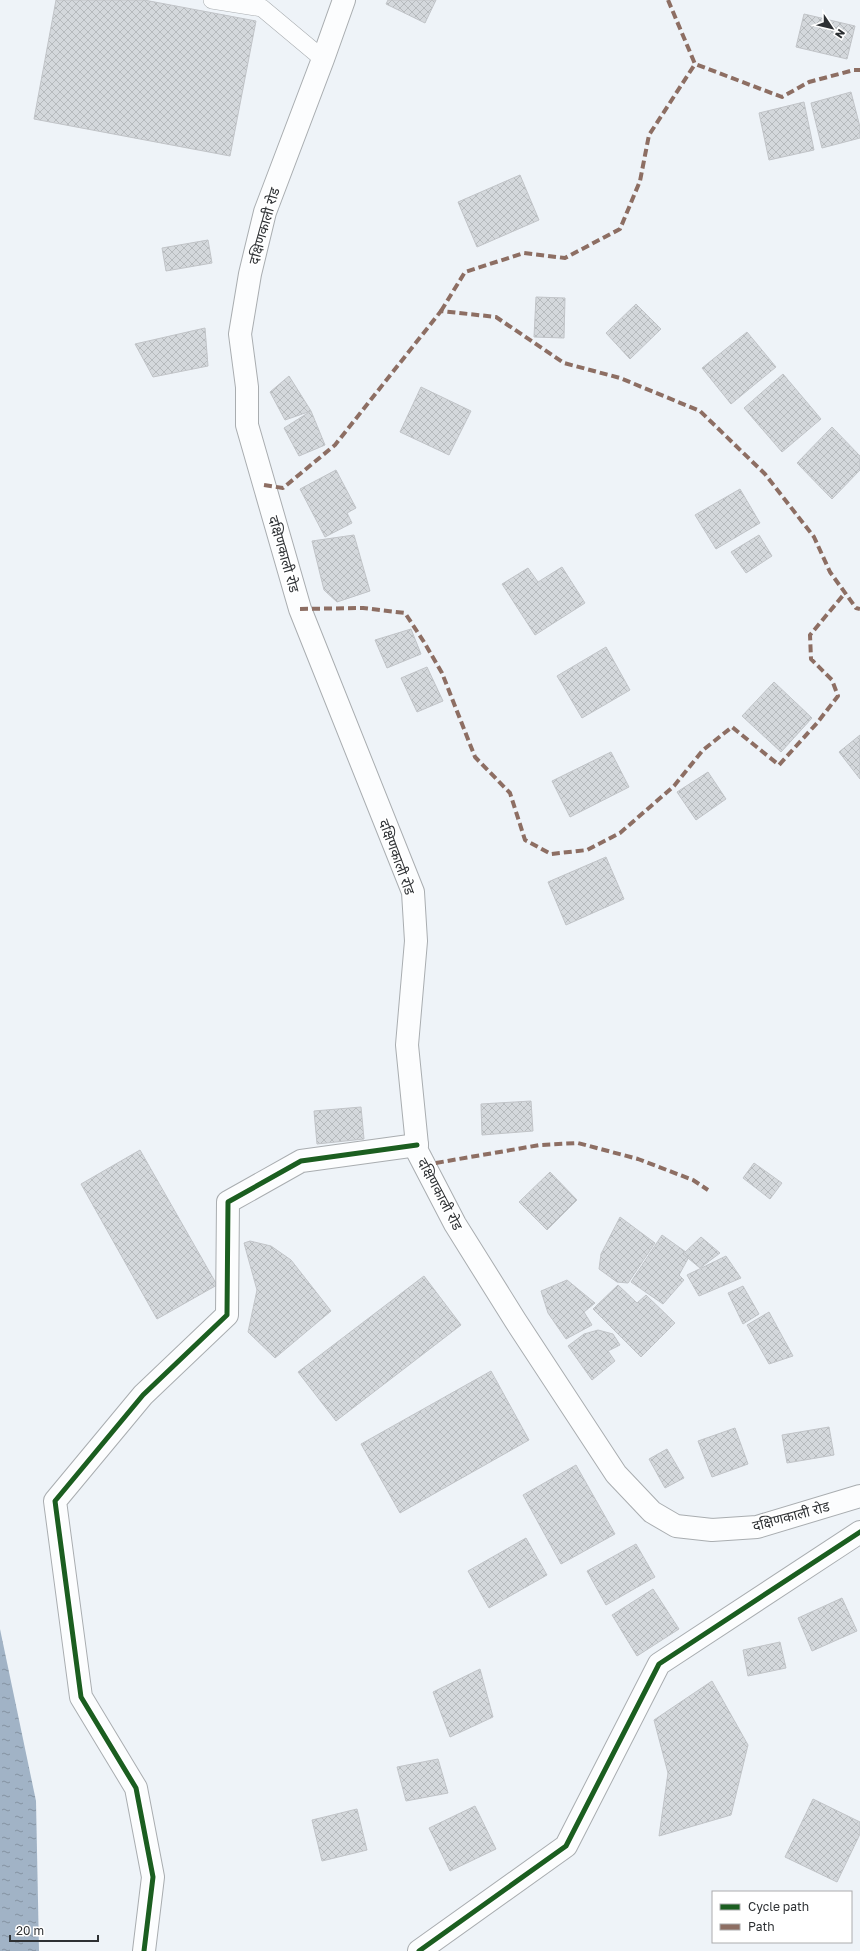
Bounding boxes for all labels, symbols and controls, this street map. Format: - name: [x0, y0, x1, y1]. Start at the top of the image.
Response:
- north arrow: [812, 8, 852, 48]
- text: N: [833, 27, 848, 41]
- street label: दक्षिणकाली रोड: [244, 185, 283, 266]
- street label: दक्षिणकाली रोड: [265, 514, 304, 595]
- street label: दक्षिणकाली रोड: [376, 817, 419, 897]
- street label: दक्षिणकाली रोड: [414, 1155, 467, 1233]
- street label: दक्षिणकाली रोड: [750, 1497, 832, 1534]
- legend: [712, 1891, 852, 1943]
- text: Cycle path: [748, 1899, 809, 1914]
- scale bar: [10, 1917, 98, 1943]
- text: Path: [748, 1919, 775, 1934]
- text: 20 m: [16, 1923, 44, 1938]

